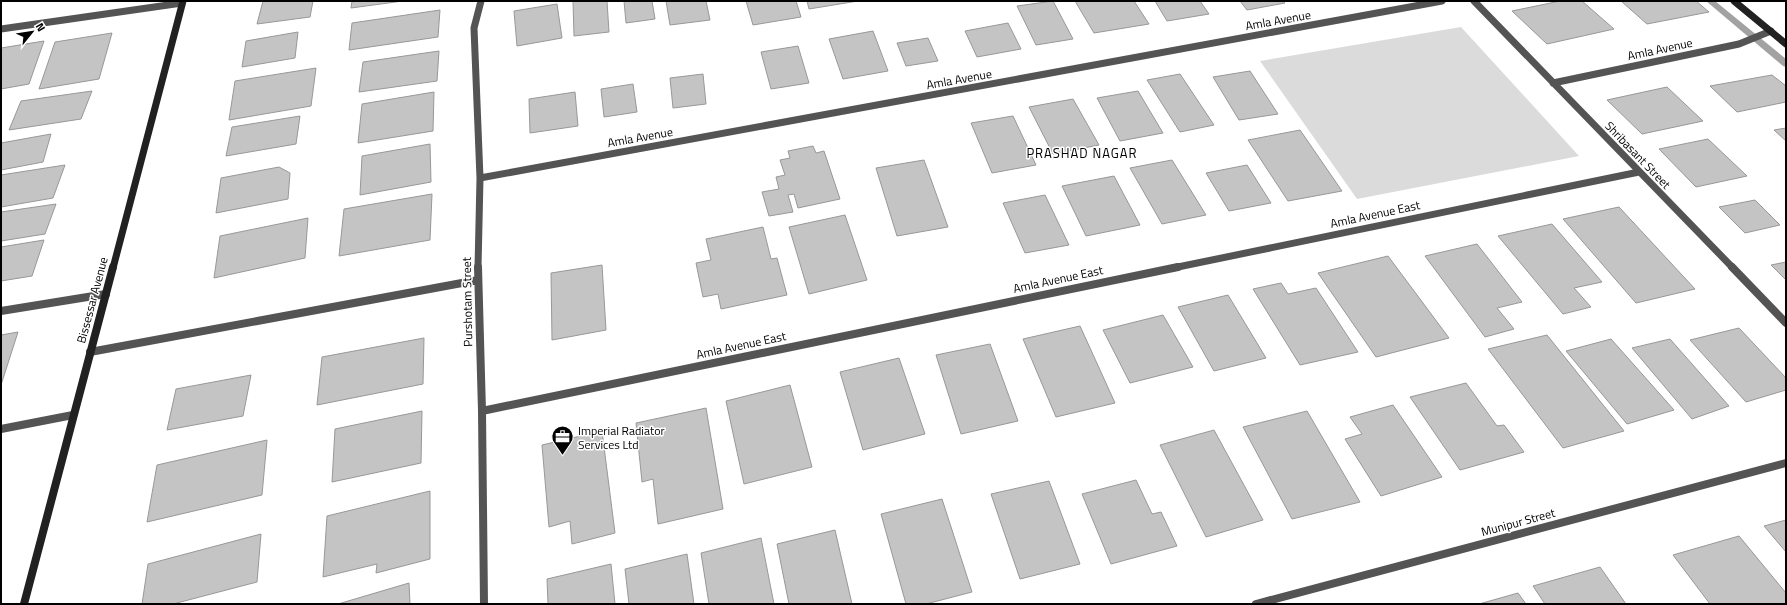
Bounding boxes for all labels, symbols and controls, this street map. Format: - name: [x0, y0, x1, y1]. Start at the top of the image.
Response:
- street label: Amla Avenue: [1244, 5, 1312, 35]
- north arrow: [12, 12, 52, 52]
- text: N: [32, 20, 49, 34]
- street label: Amla Avenue: [1626, 33, 1694, 65]
- street label: Amla Avenue: [925, 64, 993, 94]
- street label: Shribasant Street: [1601, 117, 1676, 194]
- street label: Amla Avenue: [606, 122, 674, 152]
- district label: PRASHAD NAGAR: [1026, 143, 1138, 163]
- street label: Amla Avenue East: [1328, 195, 1422, 233]
- street label: Bissessar Avenue: [71, 255, 113, 345]
- street label: Purshotam Street: [457, 256, 477, 347]
- street label: Amla Avenue East: [1011, 260, 1105, 298]
- street label: Amla Avenue East: [694, 326, 788, 364]
- place label: Imperial Radiator Services Ltd: [578, 421, 665, 454]
- office icon: Imperial Radiator Services Ltd: [550, 424, 576, 457]
- street label: Munipur Street: [1479, 503, 1558, 541]

